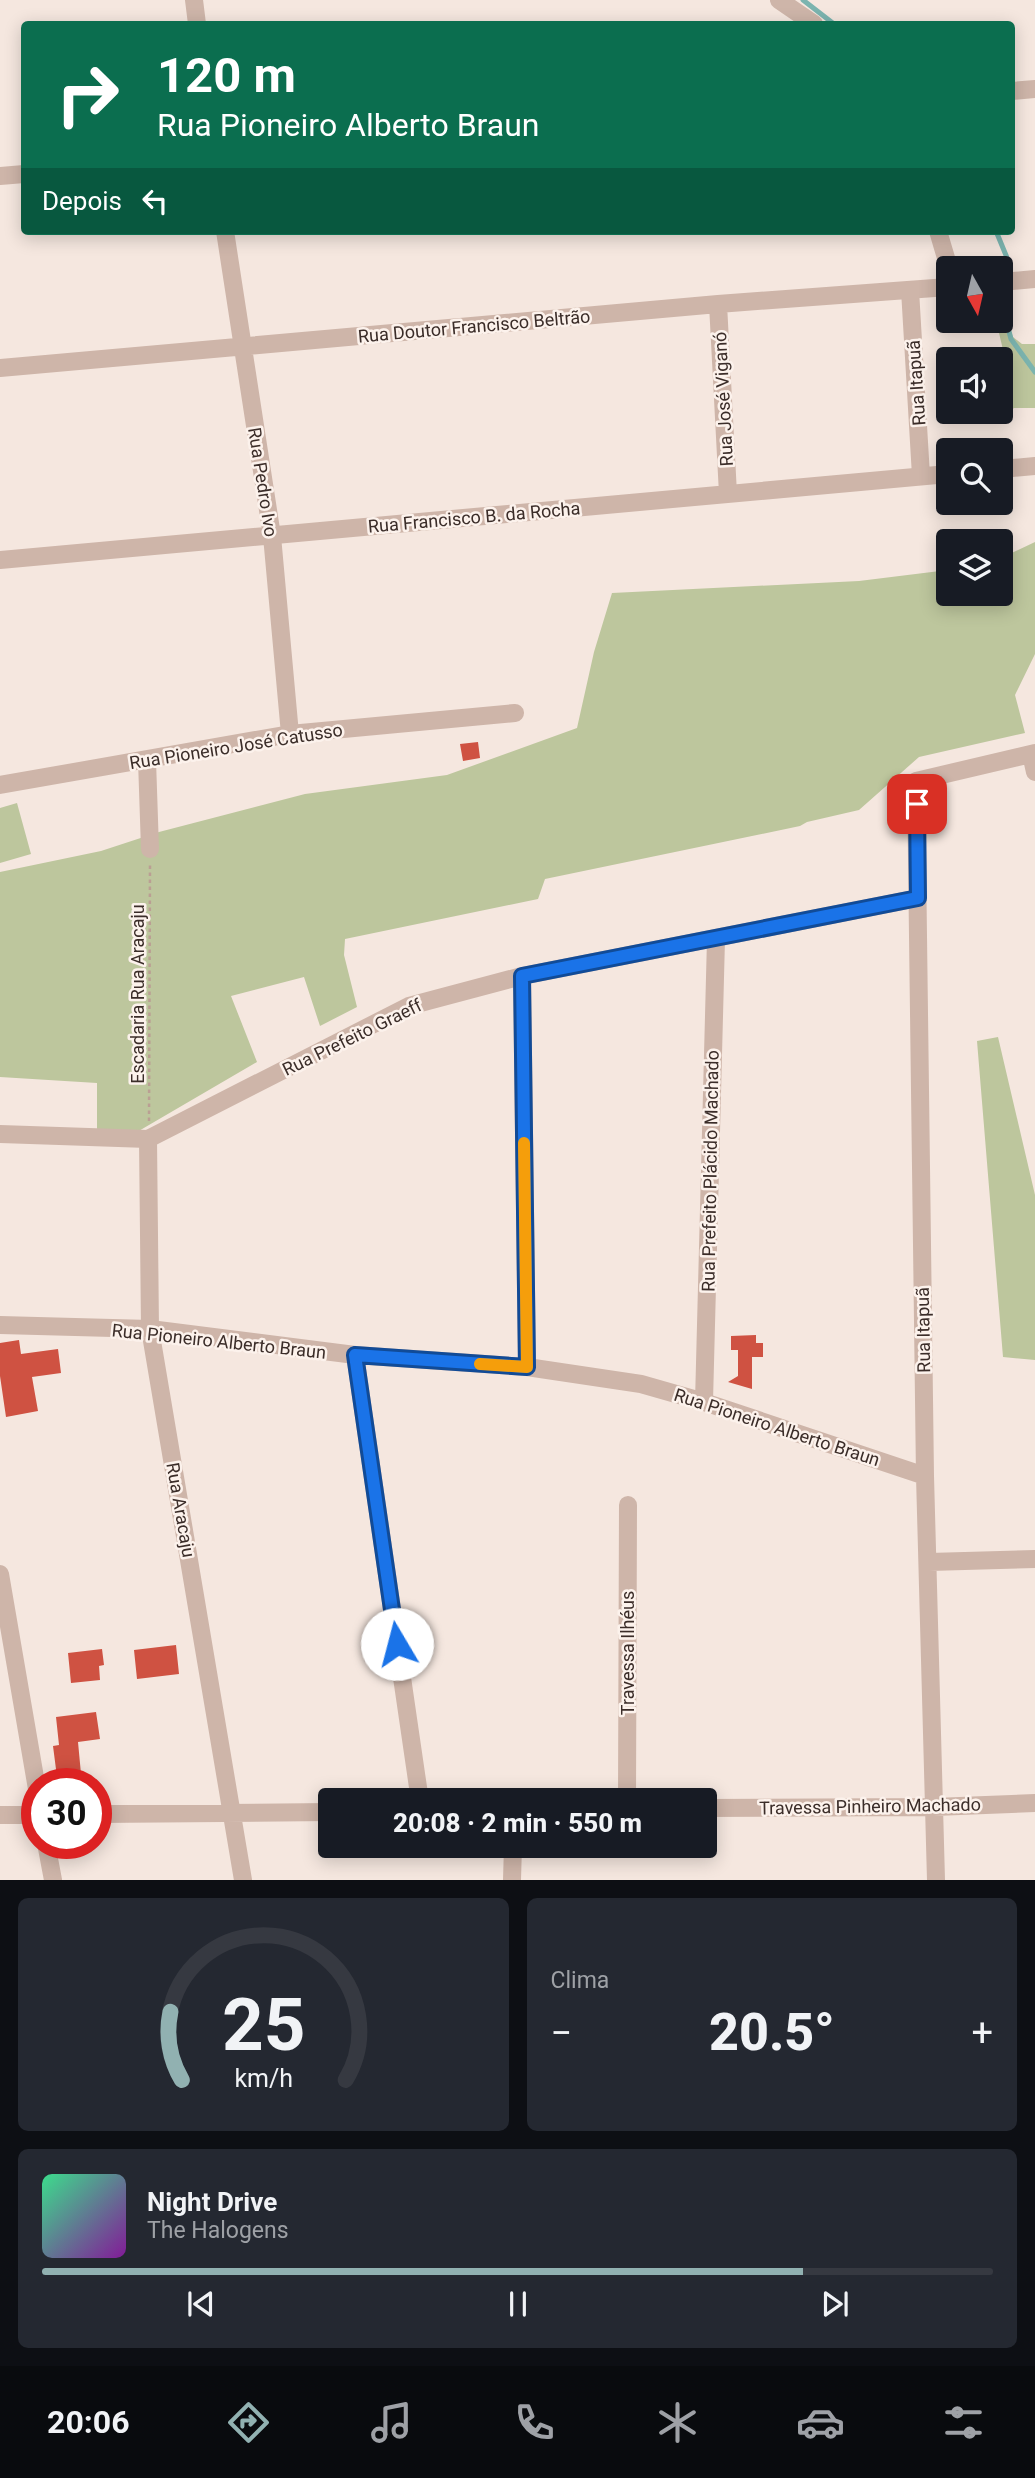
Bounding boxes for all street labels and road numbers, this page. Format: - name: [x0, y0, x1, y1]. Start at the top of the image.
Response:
- street label: Rua Doutor Francisco Beltrão: [357, 305, 591, 347]
- street label: Rua José Viganó: [709, 331, 737, 467]
- street label: Rua Itapuã: [903, 340, 929, 426]
- street label: Rua Pedro Ivo: [244, 426, 282, 538]
- street label: Rua Francisco B. da Rocha: [367, 497, 581, 537]
- street label: Rua Pioneiro José Catusso: [128, 719, 344, 773]
- street label: Escadaria Rua Aracaju: [127, 904, 148, 1084]
- street label: Rua Prefeito Graeff: [279, 994, 426, 1080]
- street label: Rua Prefeito Plácido Machado: [697, 1050, 723, 1292]
- street label: Rua Itapuã: [912, 1287, 934, 1373]
- street label: Rua Pioneiro Alberto Braun: [111, 1319, 327, 1363]
- street label: Rua Pioneiro Alberto Braun: [671, 1384, 883, 1470]
- street label: Rua Aracaju: [162, 1461, 200, 1559]
- street label: Travessa Ilhéus: [617, 1591, 638, 1715]
- street label: Travessa Pinheiro Machado: [759, 1794, 981, 1818]

